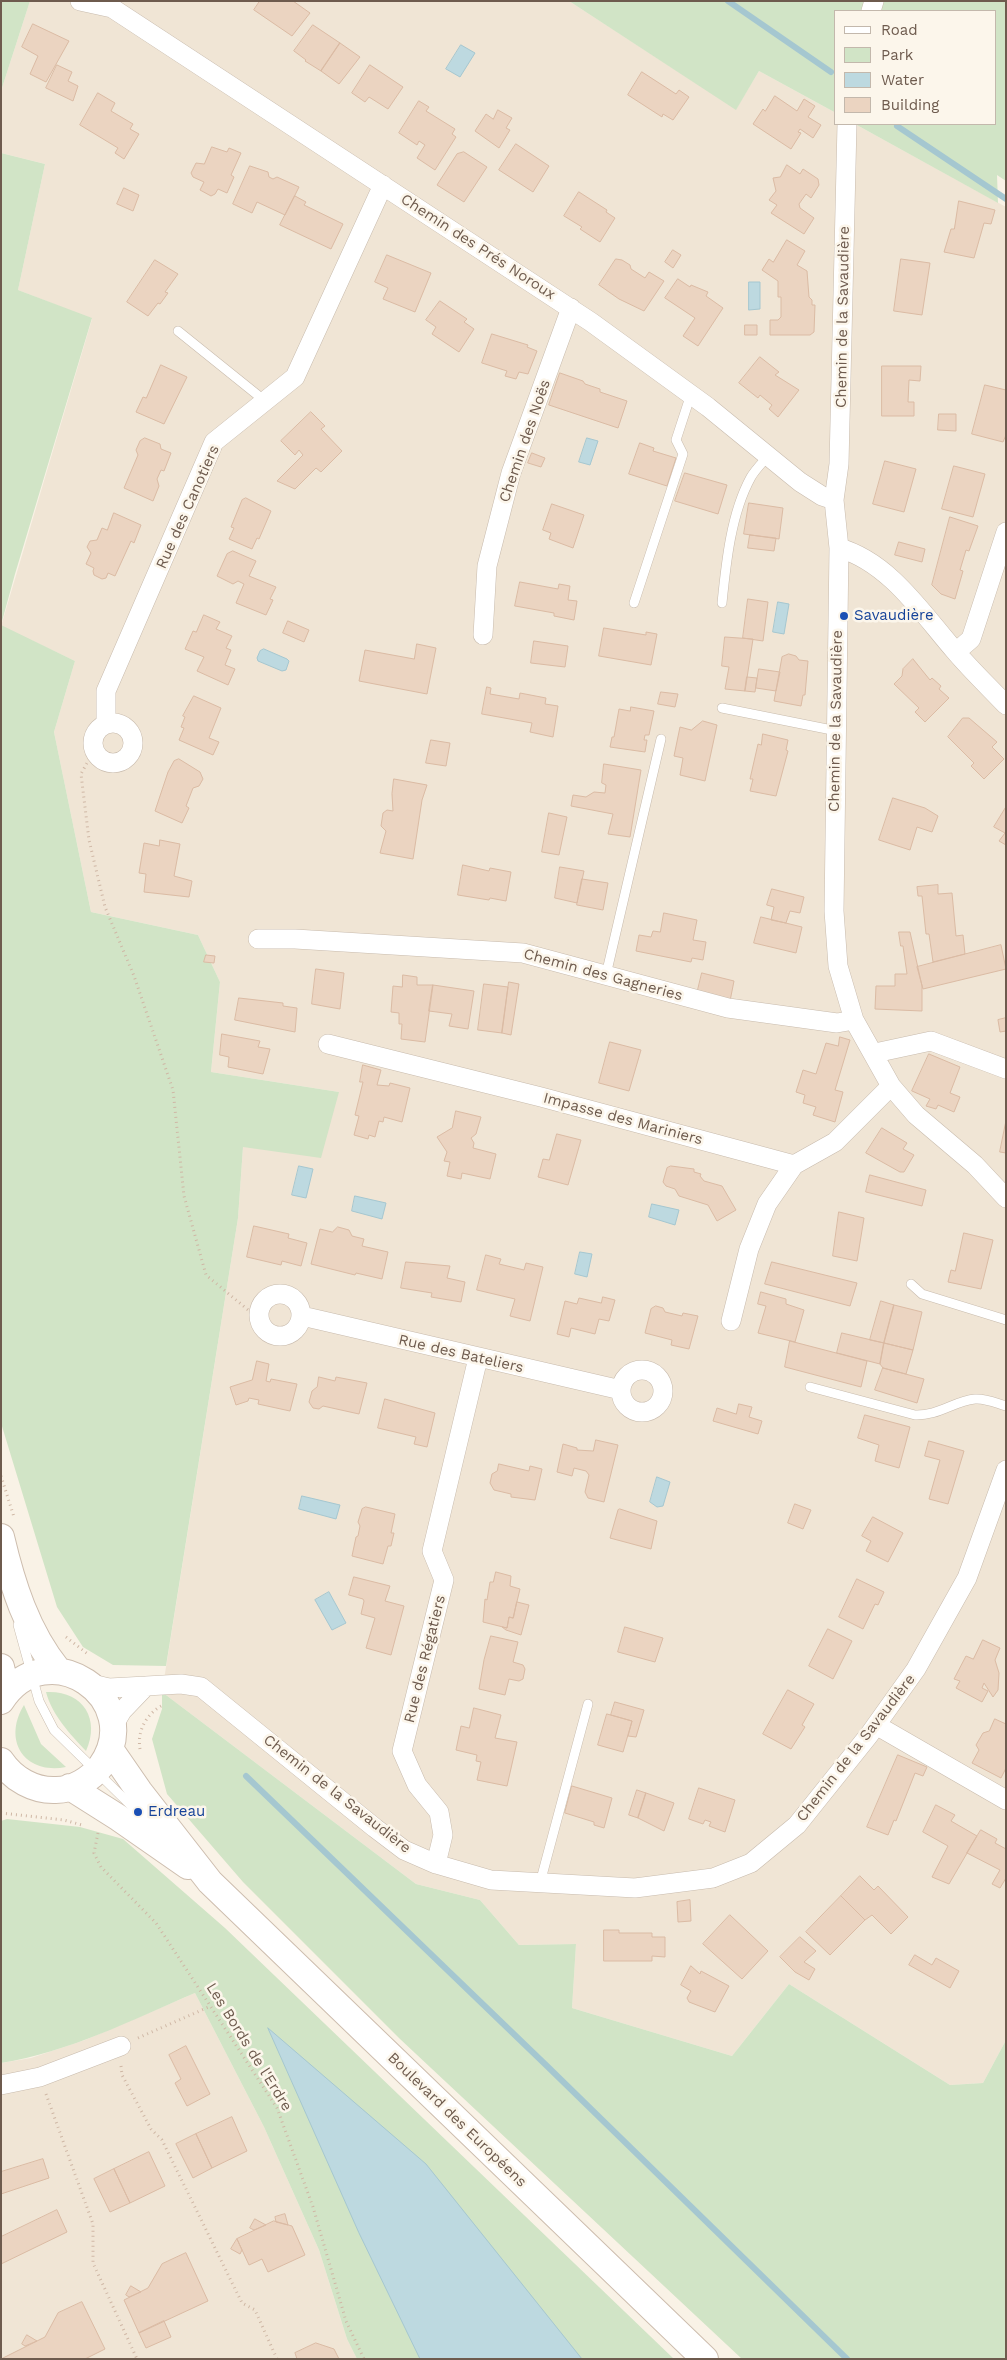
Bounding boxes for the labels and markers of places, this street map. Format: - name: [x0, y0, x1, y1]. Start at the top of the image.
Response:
- place label: Savaudière: [854, 607, 934, 625]
- marker: Savaudière: [838, 610, 850, 622]
- place label: Erdreau: [148, 1803, 205, 1821]
- marker: Erdreau: [132, 1806, 144, 1818]

